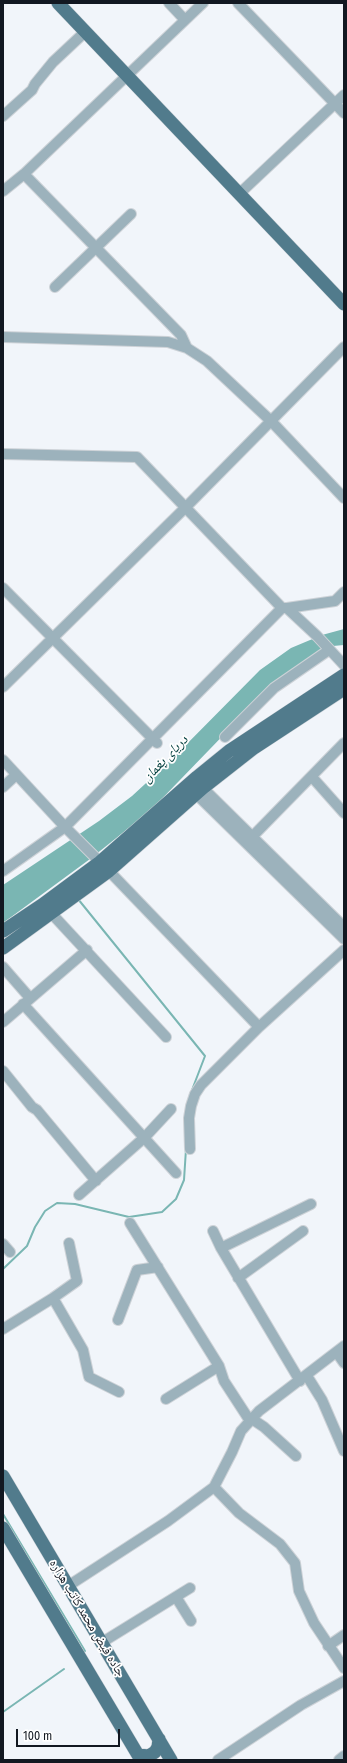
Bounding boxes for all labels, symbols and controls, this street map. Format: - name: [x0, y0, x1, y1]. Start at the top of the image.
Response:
- water label: دریای پغمان: [138, 732, 192, 786]
- street label: جاده فیض محمد کاتب هزاره: [46, 1557, 128, 1679]
- scale bar: [18, 1721, 122, 1747]
- text: 100 m: [23, 1729, 52, 1743]

